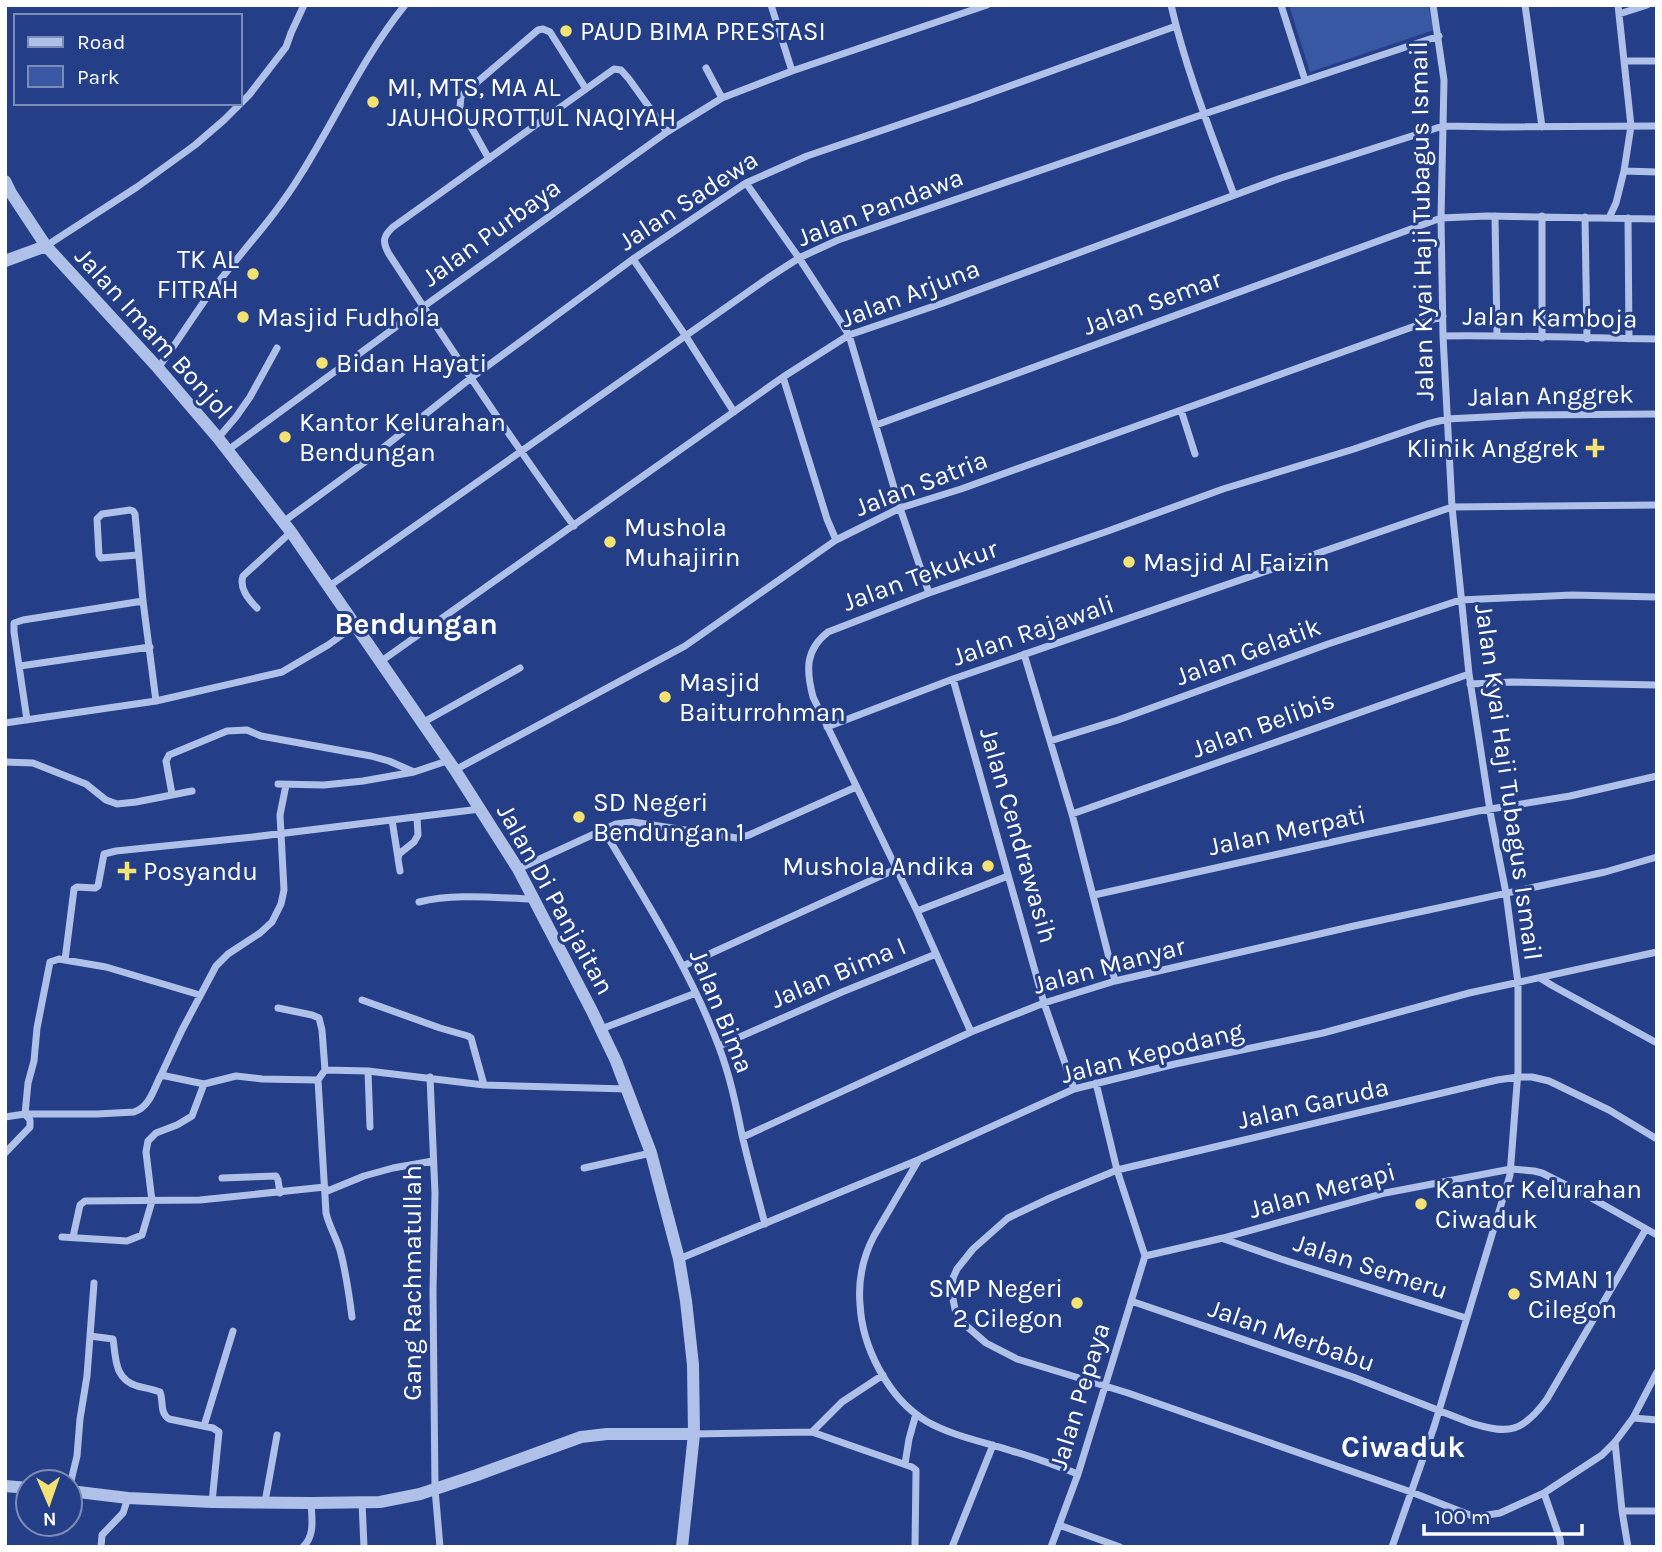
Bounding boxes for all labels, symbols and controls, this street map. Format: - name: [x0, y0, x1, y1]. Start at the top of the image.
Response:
- legend: [14, 14, 242, 105]
- place label: PAUD BIMA PRESTASI: [580, 16, 826, 47]
- marker: PAUD BIMA PRESTASI: [558, 23, 574, 39]
- text: Road: [77, 30, 125, 54]
- street label: Jalan Kyai Haji Tubagus Ismail: [1403, 41, 1440, 401]
- text: Park: [77, 65, 120, 89]
- place label: MI, MTS, MA AL JAUHOUROTTUL NAQIYAH: [387, 72, 676, 133]
- marker: MI, MTS, MA AL JAUHOUROTTUL NAQIYAH: [365, 94, 381, 110]
- street label: Jalan Sadewa: [613, 144, 764, 257]
- street label: Jalan Pandawa: [793, 162, 968, 253]
- street label: Jalan Purbaya: [416, 172, 567, 293]
- street label: Jalan Imam Bonjol: [68, 241, 239, 426]
- place label: TK AL FITRAH: [157, 244, 239, 305]
- street label: Jalan Arjuna: [836, 253, 984, 334]
- street label: Jalan Semar: [1079, 263, 1226, 342]
- marker: TK AL FITRAH: [245, 266, 261, 282]
- street label: Jalan Kamboja: [1462, 300, 1638, 335]
- place label: Masjid Fudhola: [257, 302, 440, 333]
- marker: Masjid Fudhola: [235, 309, 251, 325]
- place label: Bidan Hayati: [336, 348, 487, 379]
- marker: Bidan Hayati: [314, 355, 330, 371]
- street label: Jalan Anggrek: [1468, 379, 1634, 412]
- place label: Kantor Kelurahan Bendungan: [299, 407, 506, 468]
- marker: Kantor Kelurahan Bendungan: [277, 429, 293, 445]
- place label: Klinik Anggrek: [1407, 433, 1579, 464]
- marker: Klinik Anggrek: [1585, 438, 1605, 458]
- street label: Jalan Satria: [850, 444, 992, 523]
- place label: Mushola Muhajirin: [624, 512, 741, 573]
- street label: Jalan Tekukur: [838, 533, 1003, 618]
- marker: Mushola Muhajirin: [602, 534, 618, 550]
- place label: Masjid Al Faizin: [1143, 547, 1330, 578]
- marker: Masjid Al Faizin: [1121, 554, 1137, 570]
- street label: Jalan Rajawali: [948, 588, 1118, 673]
- street label: Jalan Kyai Haji Tubagus Ismail: [1468, 602, 1549, 962]
- district label: Bendungan: [334, 606, 498, 642]
- street label: Jalan Gelatik: [1171, 611, 1325, 692]
- place label: Masjid Baiturrohman: [679, 667, 846, 728]
- street label: Jalan Belibis: [1188, 684, 1339, 765]
- marker: Masjid Baiturrohman: [657, 689, 673, 705]
- street label: Jalan Cendrawasih: [973, 724, 1064, 946]
- place label: SD Negeri Bendungan 1: [593, 787, 745, 848]
- street label: Jalan Di Panjaitan: [490, 798, 621, 1000]
- street label: Jalan Merpati: [1206, 799, 1369, 862]
- marker: SD Negeri Bendungan 1: [571, 809, 587, 825]
- place label: Mushola Andika: [782, 851, 974, 882]
- place label: Posyandu: [143, 856, 258, 887]
- marker: Mushola Andika: [980, 858, 996, 874]
- marker: Posyandu: [117, 861, 137, 881]
- street label: Jalan Bima I: [766, 930, 911, 1015]
- street label: Jalan Manyar: [1030, 930, 1189, 1001]
- street label: Jalan Bima: [683, 945, 760, 1078]
- street label: Jalan Kepodang: [1058, 1015, 1247, 1090]
- street label: Jalan Garuda: [1235, 1071, 1392, 1136]
- street label: Jalan Merapi: [1246, 1156, 1399, 1225]
- street label: Gang Rachmatullah: [397, 1165, 428, 1401]
- place label: Kantor Kelurahan Ciwaduk: [1435, 1174, 1642, 1235]
- marker: Kantor Kelurahan Ciwaduk: [1413, 1196, 1429, 1212]
- street label: Jalan Semeru: [1290, 1227, 1452, 1306]
- place label: SMAN 1 Cilegon: [1528, 1264, 1617, 1325]
- place label: SMP Negeri 2 Cilegon: [928, 1273, 1063, 1334]
- marker: SMAN 1 Cilegon: [1506, 1286, 1522, 1302]
- street label: Jalan Merbabu: [1205, 1293, 1379, 1378]
- marker: SMP Negeri 2 Cilegon: [1069, 1295, 1085, 1311]
- street label: Jalan Pepaya: [1042, 1319, 1117, 1473]
- district label: Ciwaduk: [1341, 1429, 1465, 1465]
- north arrow: [14, 1468, 84, 1538]
- scale bar: [1424, 1492, 1582, 1536]
- text: 100 m: [1434, 1505, 1491, 1529]
- text: N: [42, 1508, 57, 1530]

